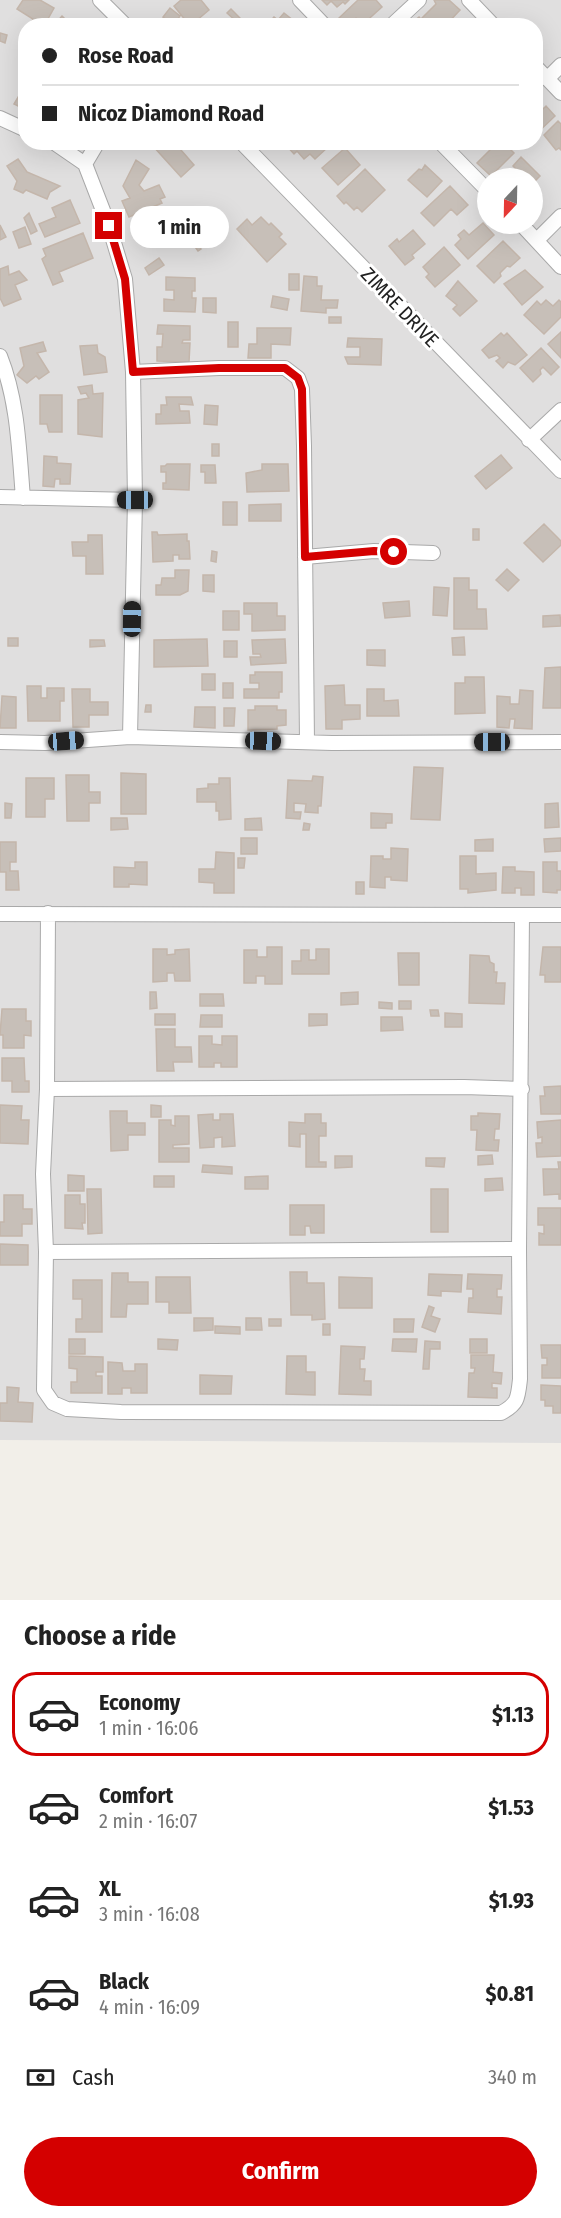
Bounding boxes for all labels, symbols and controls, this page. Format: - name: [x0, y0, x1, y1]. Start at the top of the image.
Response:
- text: Rose Road: [78, 42, 174, 69]
- text: Nicoz Diamond Road: [78, 100, 264, 127]
- north arrow: [477, 168, 543, 234]
- map controls: [477, 168, 543, 234]
- callout: 1 min: [130, 205, 229, 247]
- route end: [95, 212, 122, 239]
- text: 1 min: [158, 215, 201, 239]
- street label: ZIMRE DRIVE: [356, 262, 444, 352]
- car: [117, 491, 153, 509]
- route start: [380, 538, 407, 565]
- car: [123, 601, 141, 637]
- car: [47, 731, 85, 751]
- car: [245, 731, 281, 751]
- car: [474, 733, 510, 751]
- text: Choose a ride: [24, 1620, 176, 1652]
- icon: car: [27, 1687, 81, 1741]
- text: Economy: [99, 1689, 180, 1716]
- text: $1.13: [492, 1701, 534, 1728]
- text: 1 min · 16:06: [99, 1716, 198, 1740]
- icon: car: [27, 1780, 81, 1834]
- text: Comfort: [99, 1782, 173, 1809]
- text: $1.53: [488, 1794, 534, 1821]
- text: 2 min · 16:07: [99, 1809, 197, 1833]
- icon: car: [27, 1873, 81, 1927]
- text: XL: [99, 1875, 121, 1902]
- text: $1.93: [489, 1887, 534, 1914]
- text: 3 min · 16:08: [99, 1902, 200, 1926]
- icon: car: [27, 1966, 81, 2020]
- text: Black: [99, 1968, 149, 1995]
- text: $0.81: [486, 1980, 534, 2007]
- text: 4 min · 16:09: [99, 1995, 200, 2019]
- icon: cash: [24, 2061, 57, 2094]
- text: Cash: [72, 2064, 115, 2091]
- text: 340 m: [488, 2065, 537, 2089]
- button: Confirm: [24, 2137, 537, 2206]

